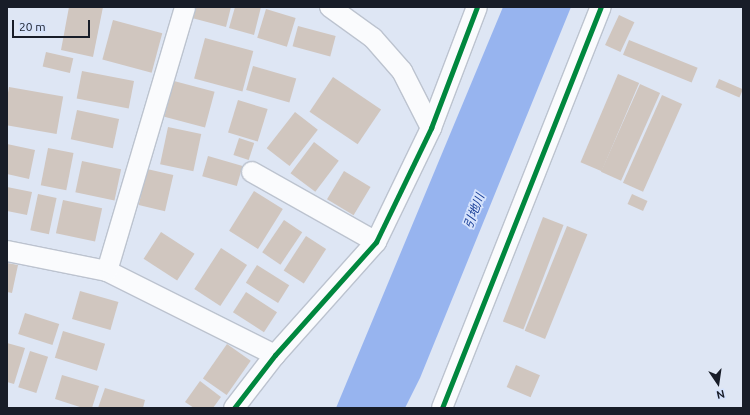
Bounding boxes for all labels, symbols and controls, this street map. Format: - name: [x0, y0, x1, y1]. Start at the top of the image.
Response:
- scale bar: [14, 12, 92, 38]
- text: 20 m: [19, 20, 46, 33]
- water label: 引地川: [461, 192, 487, 230]
- north arrow: [698, 363, 738, 403]
- text: N: [715, 388, 726, 401]

